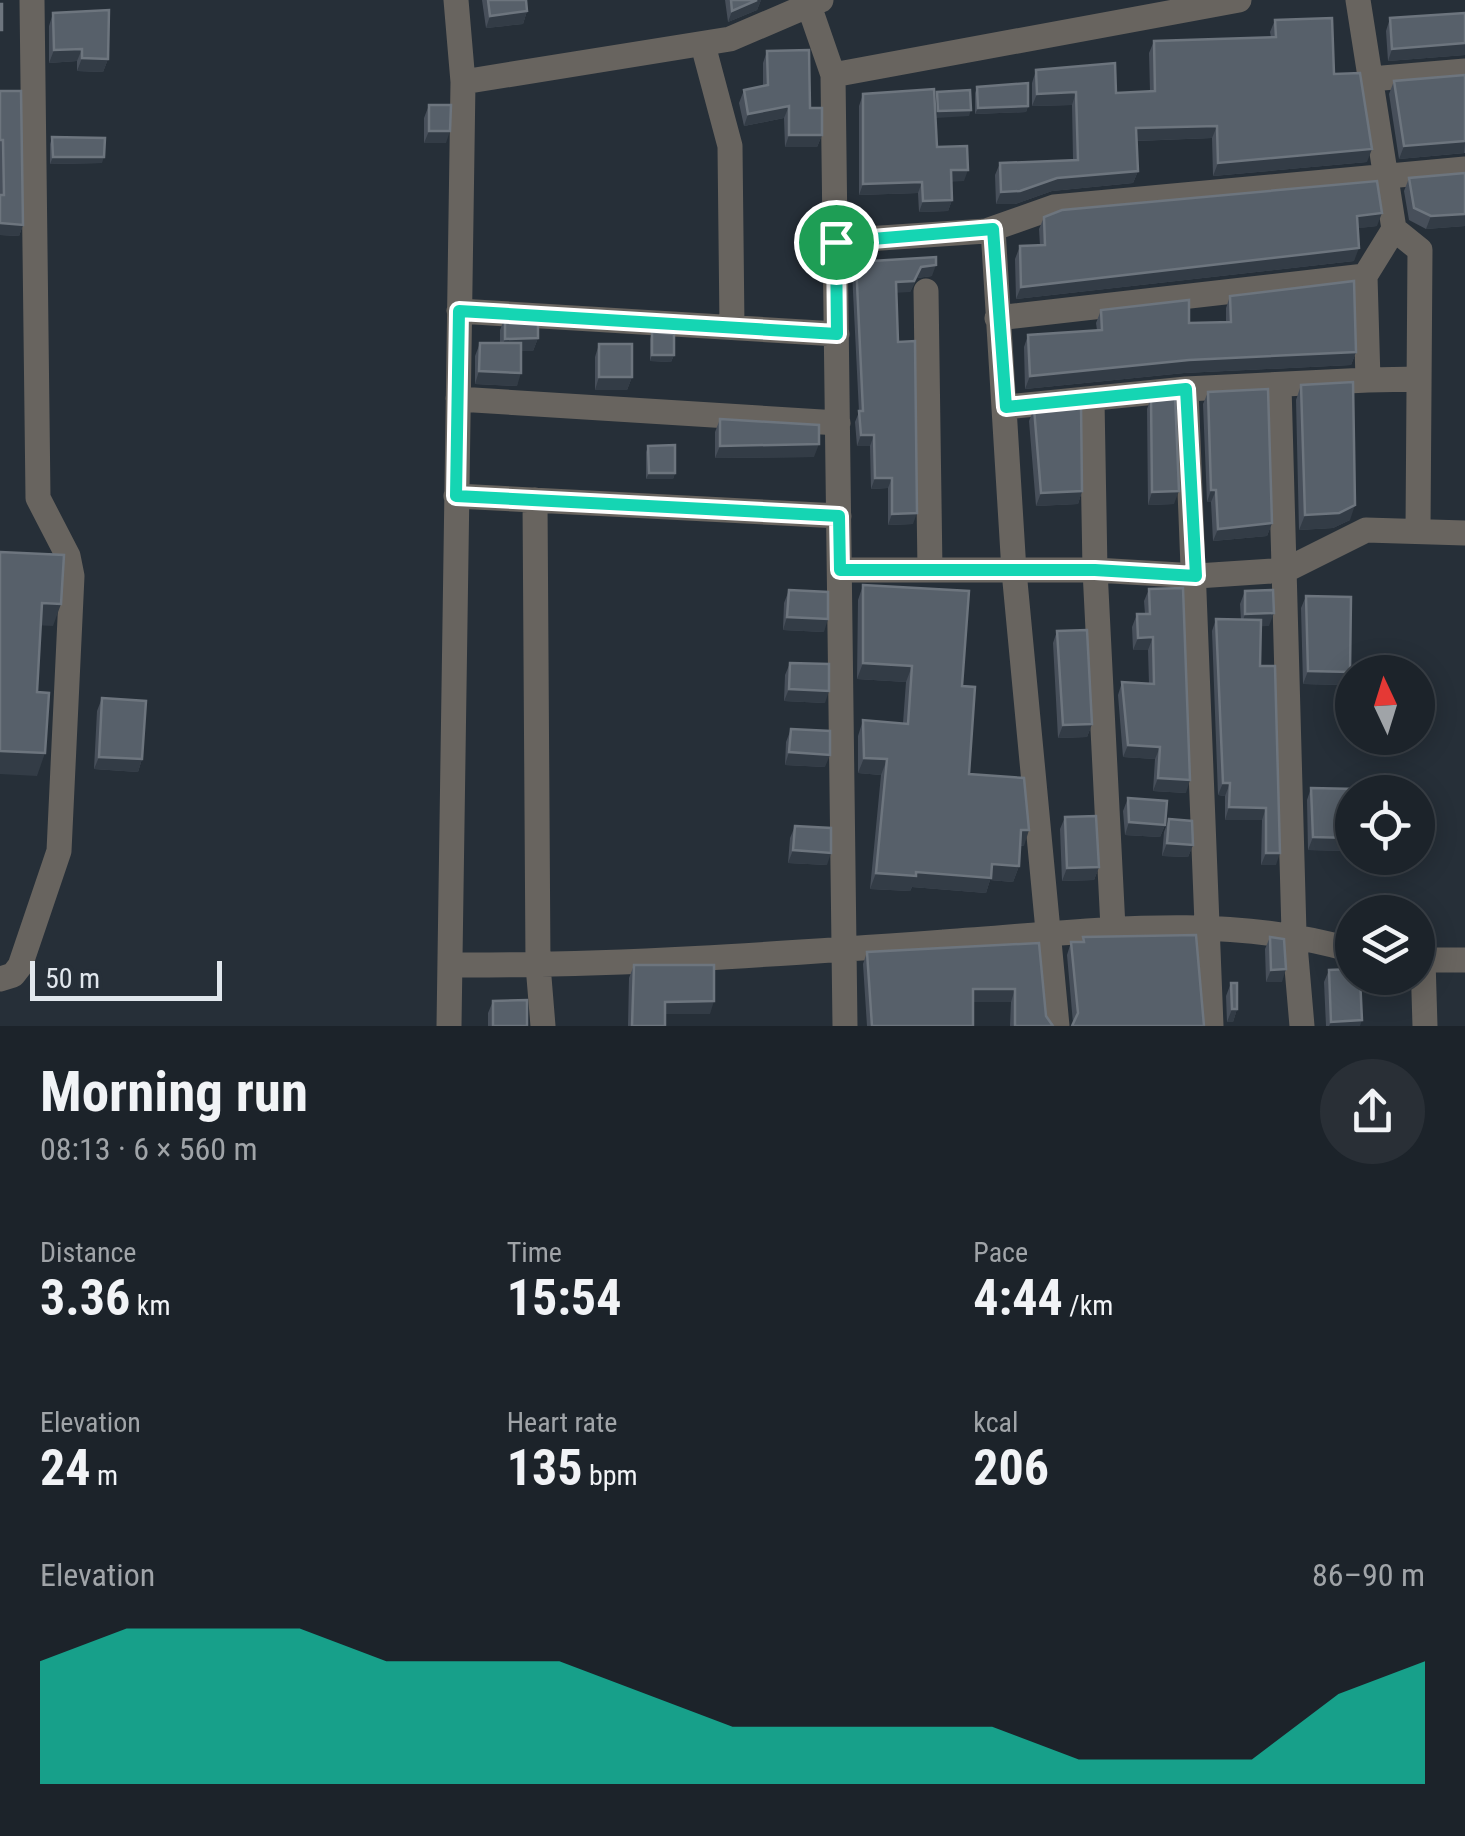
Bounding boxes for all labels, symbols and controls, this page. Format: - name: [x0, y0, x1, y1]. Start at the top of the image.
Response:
- pin: [794, 200, 879, 285]
- icon: arrive: [809, 215, 864, 270]
- north arrow: [1335, 655, 1435, 755]
- map controls: [1335, 655, 1435, 995]
- button: locate: [1335, 775, 1435, 875]
- button: layers: [1335, 895, 1435, 995]
- scale bar: [30, 956, 222, 1000]
- text: 50 m: [45, 962, 100, 995]
- button: share: [1320, 1059, 1425, 1164]
- text: Morning run: [40, 1060, 308, 1124]
- text: 08:13 · 6 × 560 m: [40, 1130, 258, 1168]
- text: Distance: [40, 1236, 137, 1269]
- text: Time: [507, 1236, 562, 1269]
- text: Pace: [973, 1236, 1028, 1269]
- text: 3.36: [40, 1269, 130, 1327]
- text: 15:54: [507, 1269, 621, 1327]
- text: 4:44: [973, 1269, 1063, 1327]
- text: km: [130, 1289, 170, 1322]
- text: /km: [1063, 1289, 1113, 1322]
- text: Elevation: [40, 1406, 141, 1439]
- text: Heart rate: [507, 1406, 617, 1439]
- text: kcal: [973, 1406, 1018, 1439]
- text: 24: [40, 1439, 91, 1497]
- text: 135: [507, 1439, 582, 1497]
- text: 206: [973, 1439, 1049, 1497]
- text: m: [91, 1459, 118, 1492]
- text: bpm: [582, 1459, 638, 1492]
- text: Elevation: [40, 1556, 155, 1594]
- text: 86–90 m: [1312, 1556, 1425, 1594]

